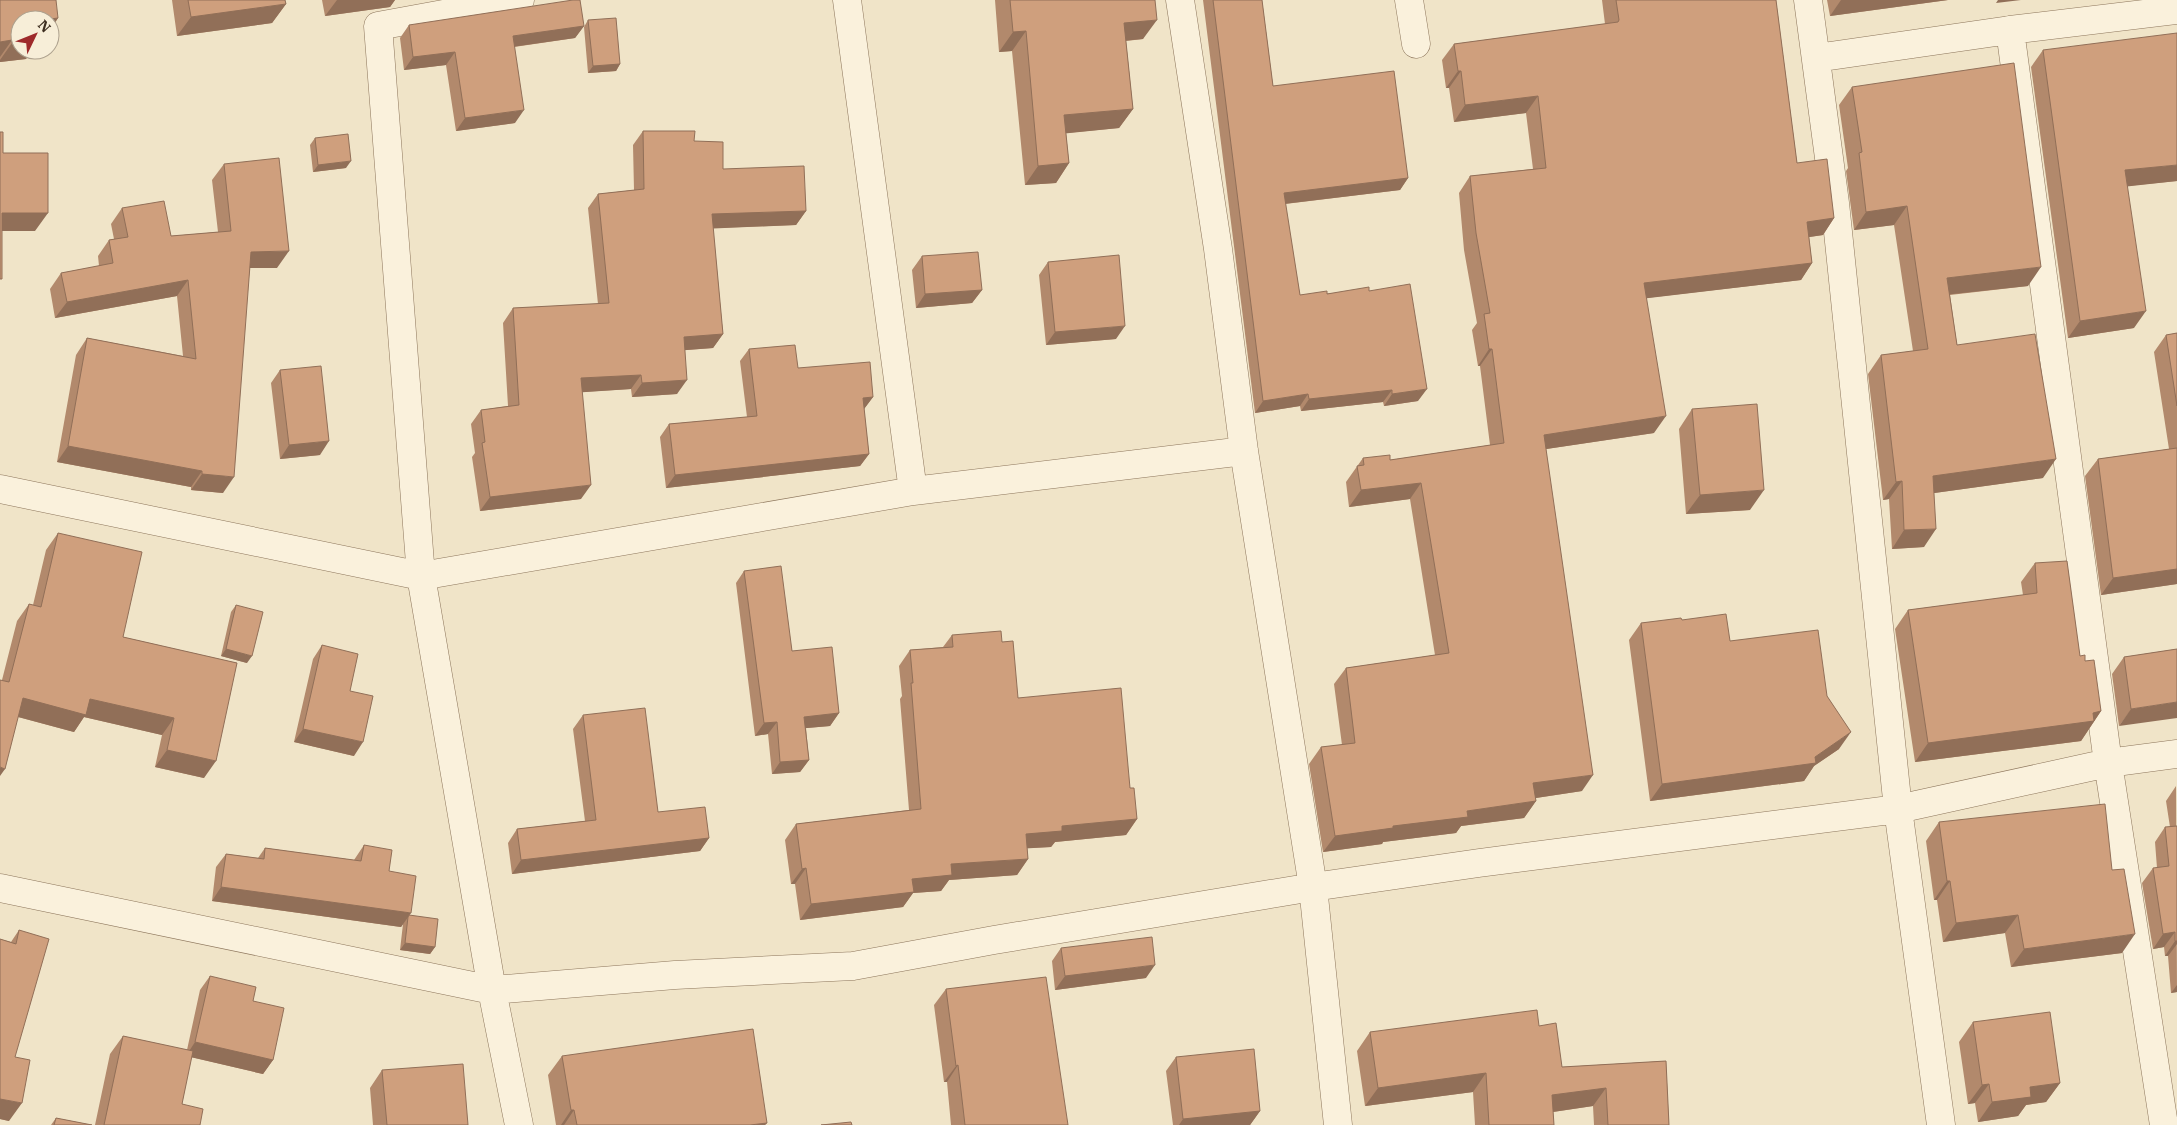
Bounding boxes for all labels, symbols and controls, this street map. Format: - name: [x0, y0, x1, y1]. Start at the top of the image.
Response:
- north arrow: [10, 10, 60, 60]
- text: N: [34, 16, 55, 36]

